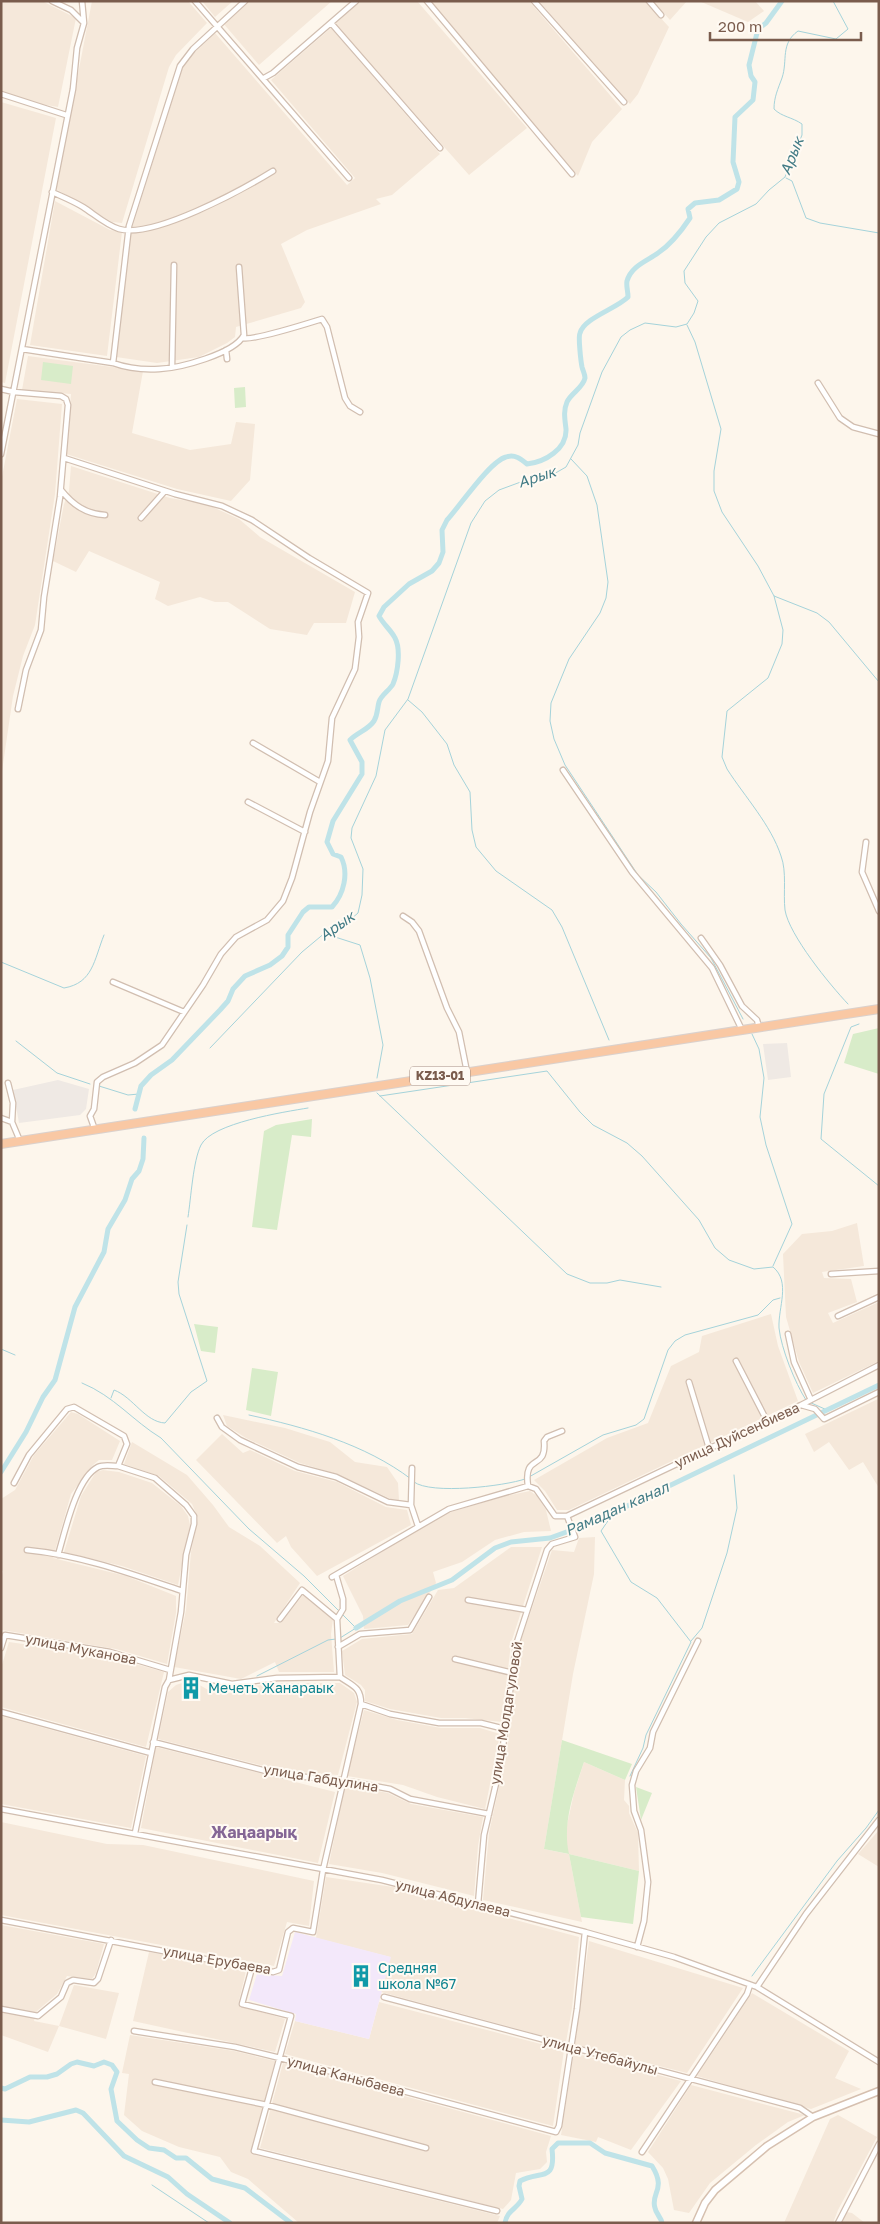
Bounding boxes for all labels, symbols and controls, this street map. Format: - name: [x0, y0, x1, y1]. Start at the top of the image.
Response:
- scale bar: [710, 10, 861, 42]
- text: 200 m: [718, 17, 762, 35]
- water label: Арык: [775, 132, 808, 177]
- water label: Арык: [515, 461, 560, 491]
- water label: Арык: [315, 905, 359, 944]
- road number: KZ13-01: [410, 1066, 470, 1086]
- street label: улица Дуйсенбиева: [672, 1398, 802, 1471]
- water label: Рамадан канал: [562, 1477, 672, 1539]
- street label: улица Муканова: [24, 1629, 138, 1668]
- street label: улица Молдагуловой: [486, 1640, 525, 1786]
- building icon: Мечеть Жанараык: [178, 1675, 204, 1701]
- place label: Мечеть Жанараык: [208, 1679, 334, 1696]
- street label: улица Габдулина: [262, 1760, 380, 1795]
- district label: Жаңаарық: [211, 1822, 297, 1842]
- street label: улица Абдулаева: [394, 1875, 512, 1920]
- street label: улица Ерубаева: [162, 1942, 272, 1977]
- place label: Средняя школа №67: [378, 1959, 456, 1992]
- building icon: Средняя школа №67: [348, 1963, 374, 1989]
- street label: улица Утебайулы: [540, 2031, 660, 2078]
- street label: улица Каныбаева: [285, 2052, 407, 2099]

